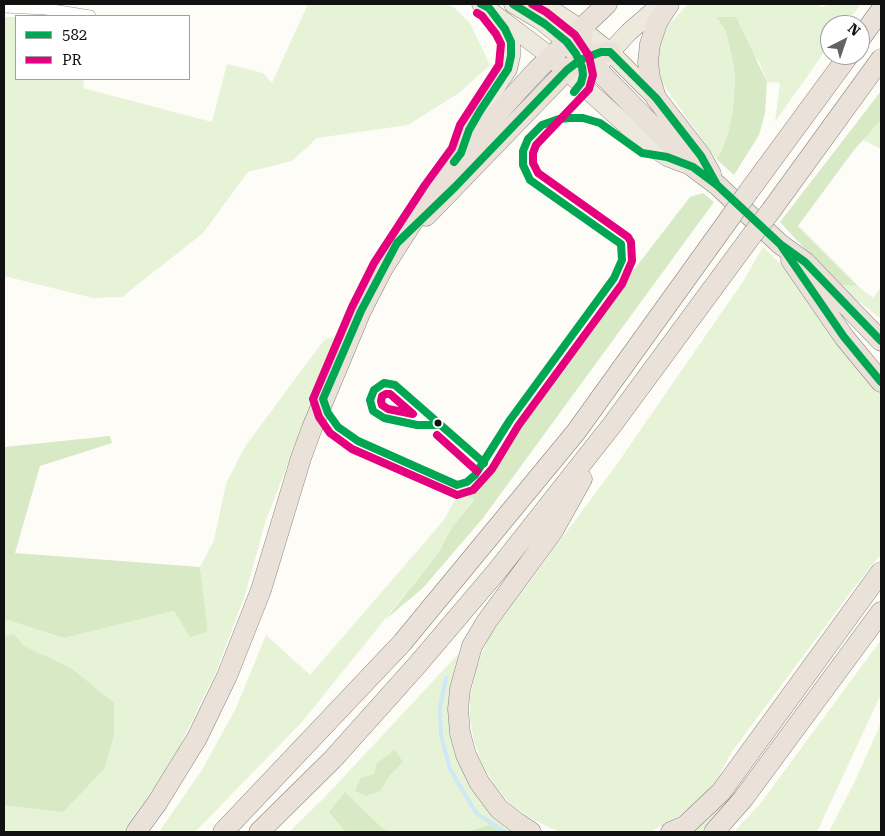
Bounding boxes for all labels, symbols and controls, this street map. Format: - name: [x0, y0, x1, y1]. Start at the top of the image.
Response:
- legend: [15, 15, 190, 80]
- north arrow: [820, 15, 870, 65]
- text: N: [845, 20, 864, 39]
- text: 582: [62, 26, 87, 44]
- text: PR: [62, 51, 82, 69]
- unlabelled marker: [433, 418, 443, 428]

